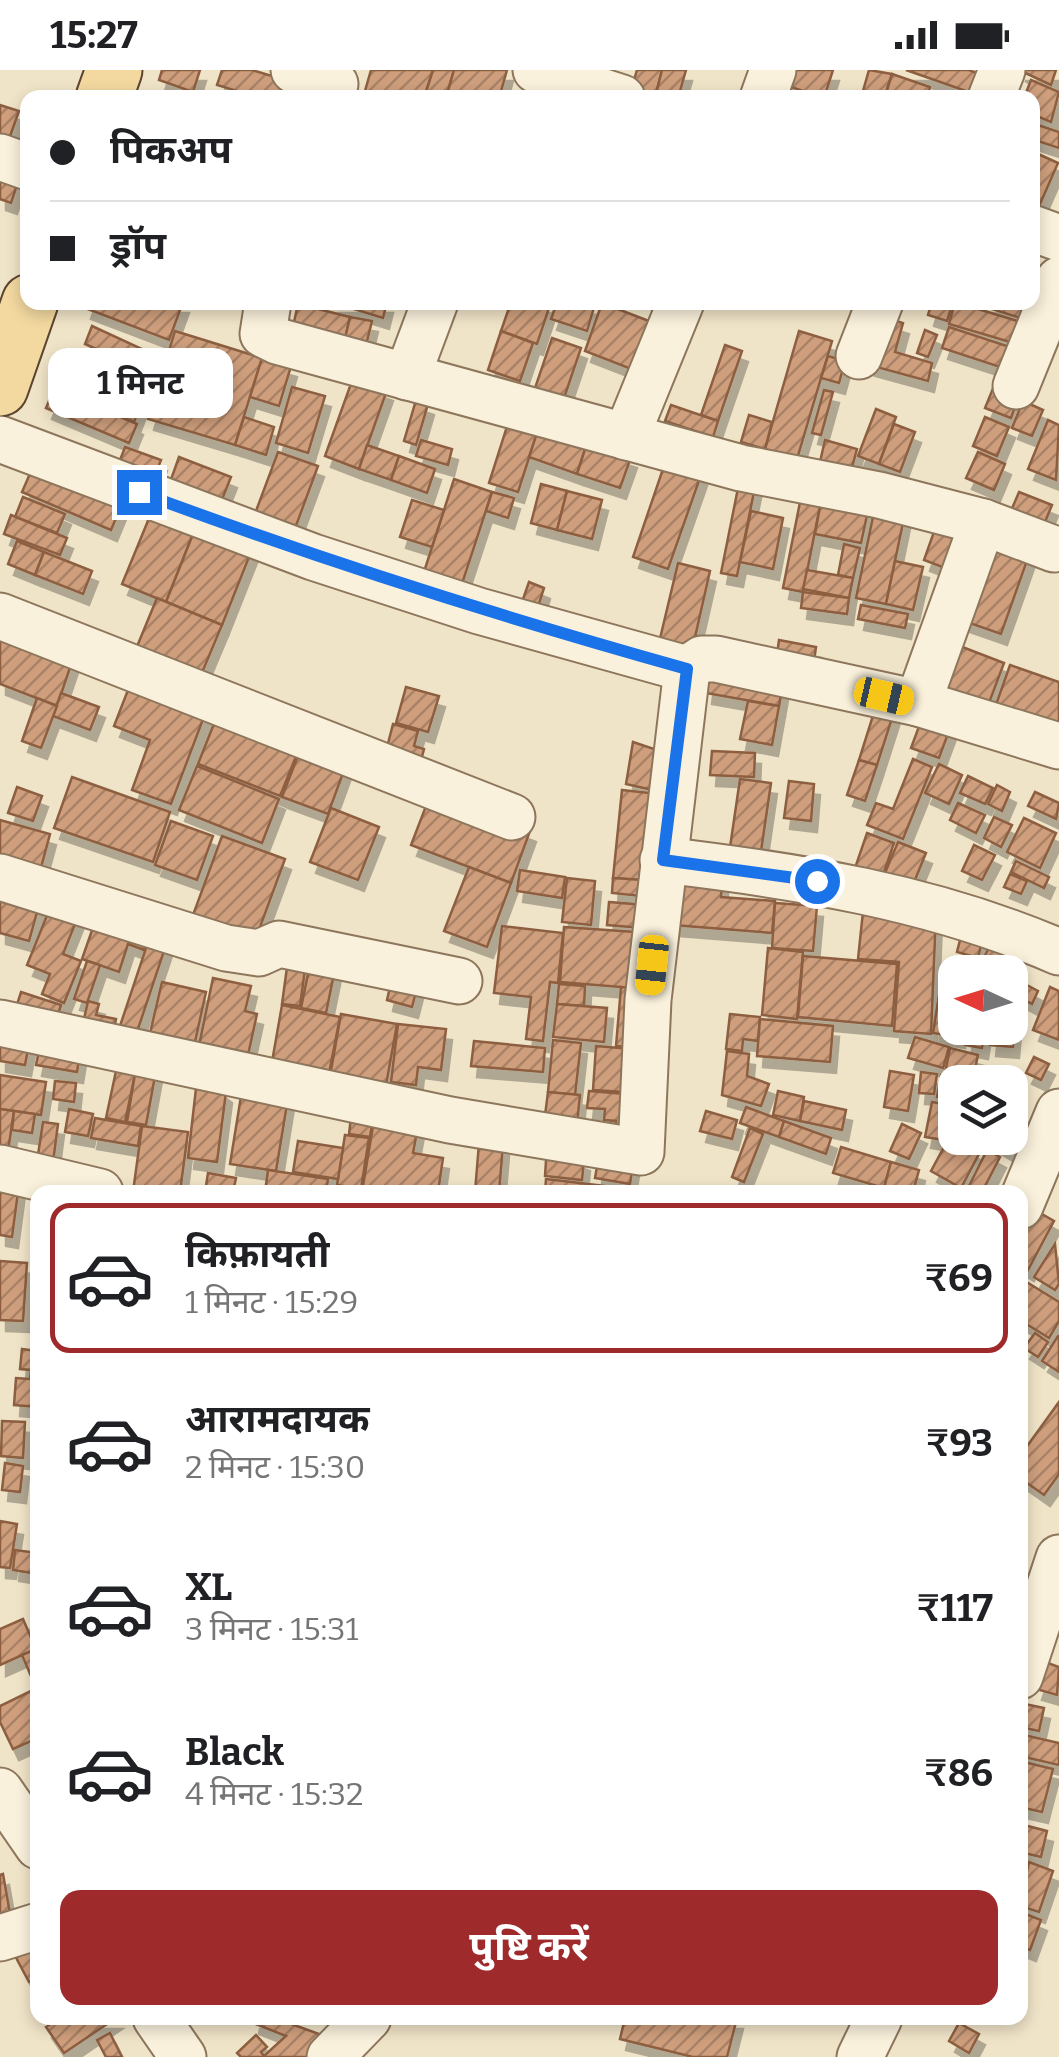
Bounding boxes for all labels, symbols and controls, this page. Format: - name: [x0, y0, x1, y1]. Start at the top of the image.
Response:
- text: 15:27: [50, 12, 138, 58]
- text: पिकअप: [110, 127, 232, 173]
- text: ड्रॉप: [110, 223, 166, 269]
- callout: 1 मिनट: [46, 347, 232, 417]
- text: 1 मिनट: [97, 364, 184, 402]
- route end: [117, 470, 162, 515]
- car: [851, 675, 917, 717]
- route start: [795, 859, 840, 904]
- car: [634, 934, 670, 996]
- north arrow: [938, 955, 1028, 1045]
- map controls: [938, 955, 1028, 1155]
- button: layers: [938, 1065, 1028, 1155]
- text: किफ़ायती: [185, 1231, 329, 1277]
- icon: car: [65, 1233, 155, 1323]
- text: ₹69: [924, 1255, 993, 1301]
- text: 1 मिनट · 15:29: [185, 1283, 358, 1321]
- text: आरामदायक: [185, 1396, 369, 1442]
- icon: car: [65, 1398, 155, 1488]
- text: ₹93: [926, 1420, 993, 1466]
- text: 2 मिनट · 15:30: [185, 1448, 365, 1486]
- icon: car: [65, 1563, 155, 1653]
- text: XL: [185, 1564, 232, 1610]
- text: ₹117: [916, 1585, 993, 1631]
- text: 3 मिनट · 15:31: [185, 1610, 359, 1648]
- icon: car: [65, 1728, 155, 1818]
- text: Black: [185, 1729, 284, 1775]
- text: ₹86: [924, 1750, 993, 1796]
- text: 4 मिनट · 15:32: [185, 1775, 363, 1813]
- button: पुष्टि करें: [60, 1890, 998, 2005]

